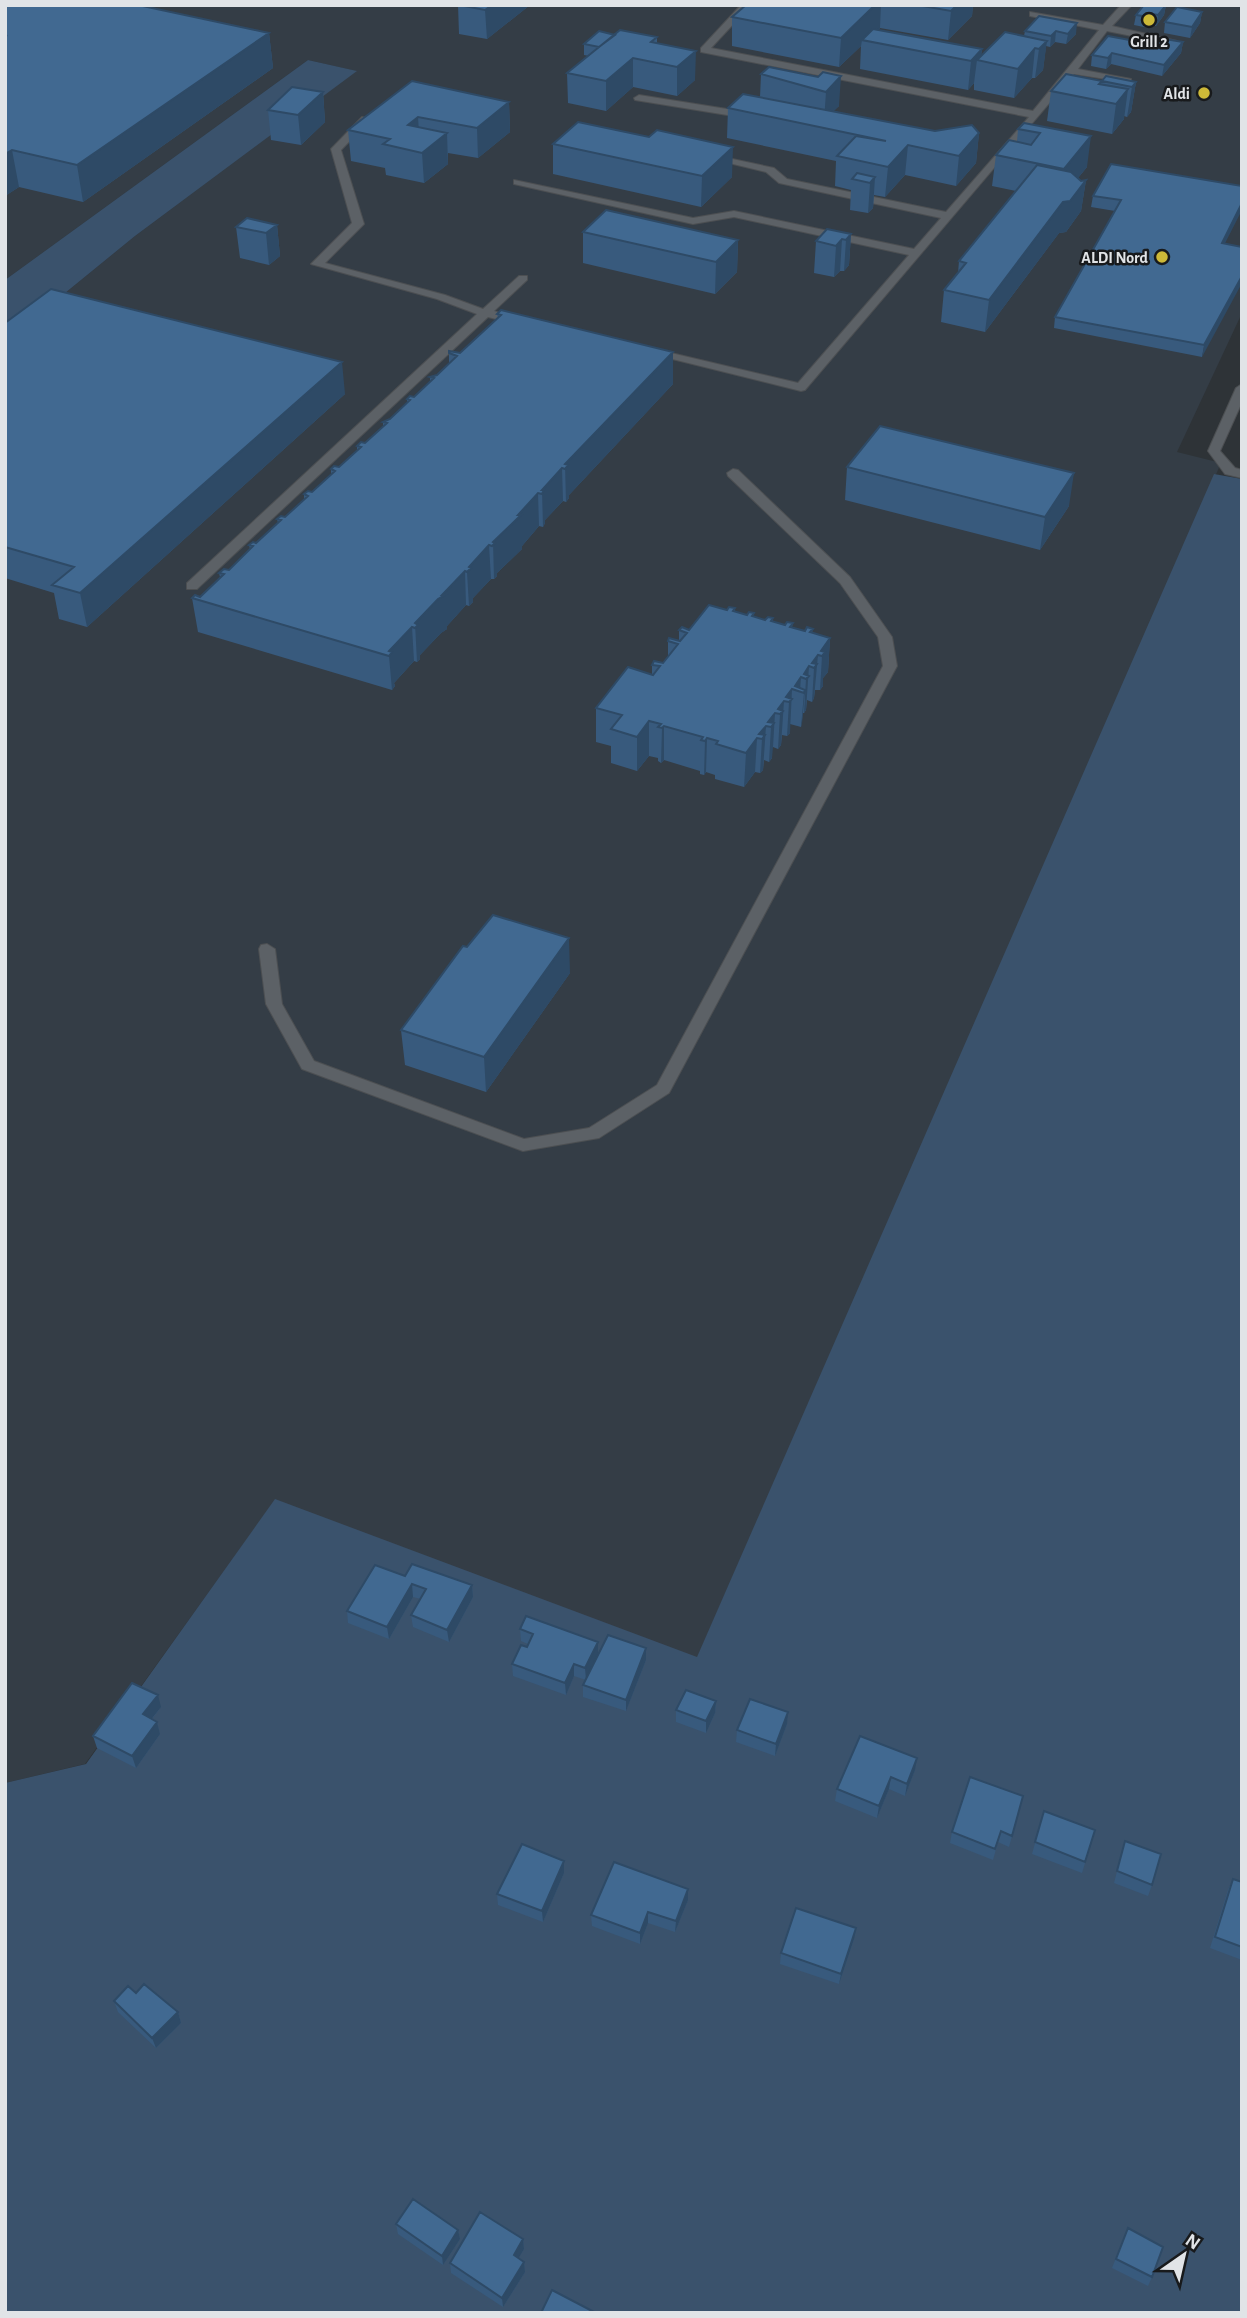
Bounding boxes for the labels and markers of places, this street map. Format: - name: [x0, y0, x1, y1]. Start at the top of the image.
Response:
- marker: Grill 2: [1141, 12, 1157, 28]
- place label: Grill 2: [1130, 34, 1168, 50]
- marker: Aldi: [1196, 85, 1212, 101]
- place label: Aldi: [1163, 86, 1190, 102]
- marker: ALDI Nord: [1154, 249, 1170, 265]
- place label: ALDI Nord: [1081, 250, 1149, 266]

